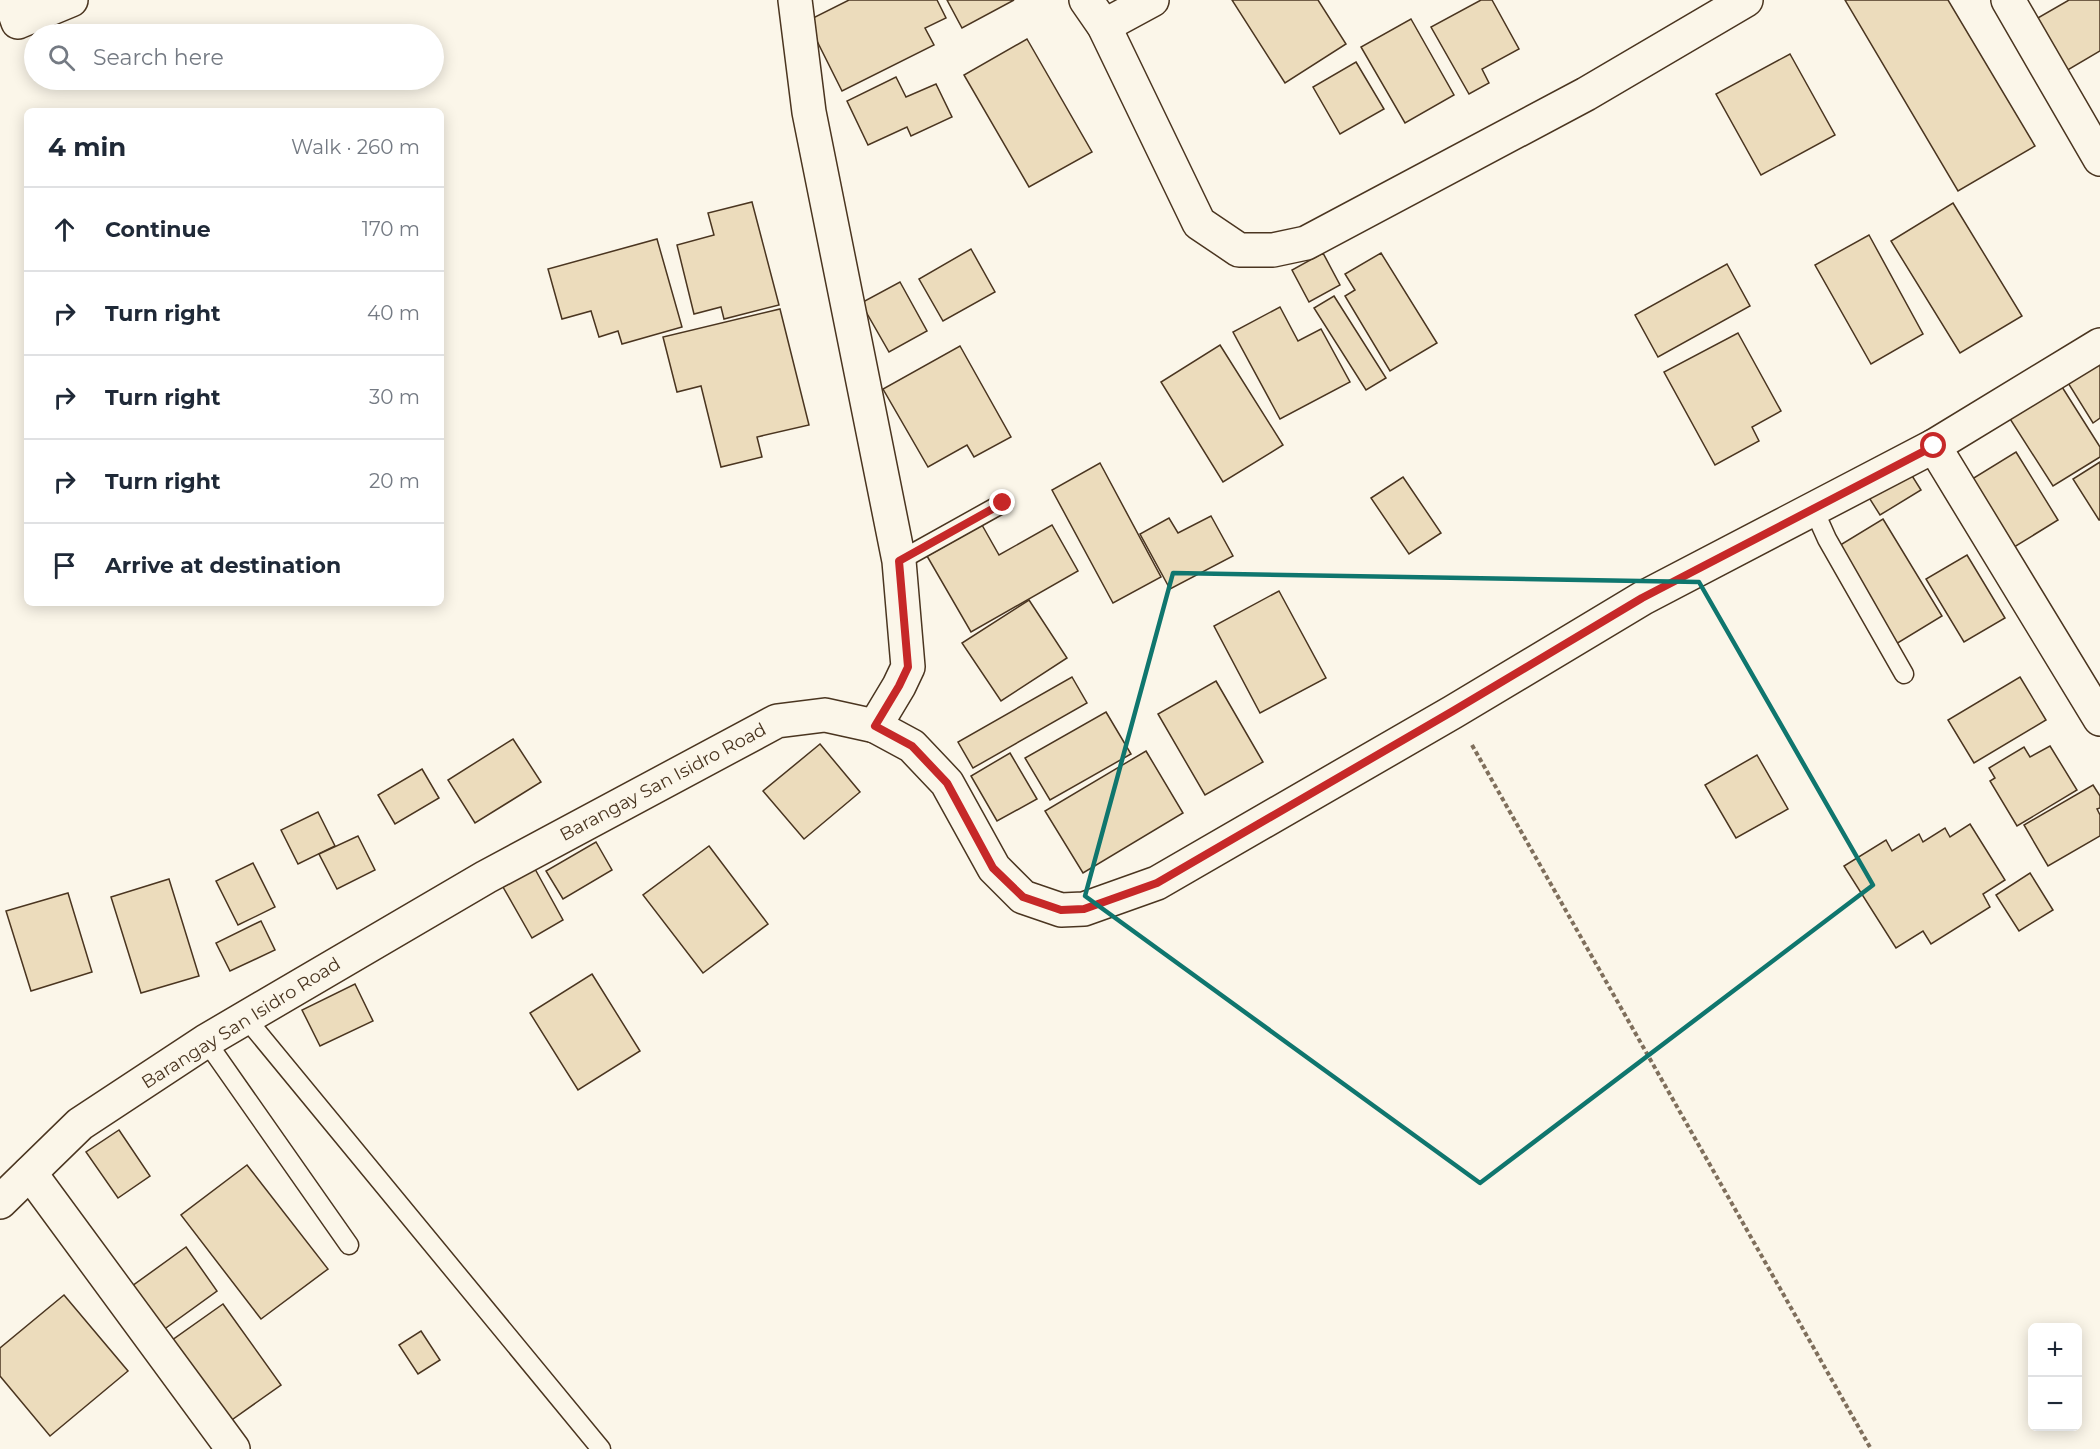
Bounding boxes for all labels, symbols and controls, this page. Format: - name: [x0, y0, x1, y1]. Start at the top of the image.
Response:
- search box: [24, 24, 444, 90]
- icon: search: [45, 41, 78, 74]
- text: Search here: [93, 44, 224, 71]
- text: 4 min: [48, 131, 126, 163]
- text: Walk · 260 m: [291, 135, 420, 159]
- icon: ahead: [48, 213, 81, 246]
- text: Continue: [105, 216, 211, 243]
- text: 170 m: [362, 217, 420, 241]
- icon: right: [48, 297, 81, 330]
- text: Turn right: [105, 300, 220, 327]
- text: 40 m: [367, 301, 420, 325]
- icon: right: [48, 381, 81, 414]
- text: Turn right: [105, 384, 220, 411]
- text: 30 m: [369, 385, 420, 409]
- route start: [1920, 432, 1946, 458]
- icon: right: [48, 465, 81, 498]
- text: Turn right: [105, 468, 220, 495]
- text: 20 m: [369, 469, 420, 493]
- route end: [989, 489, 1015, 515]
- icon: arrive: [48, 549, 81, 582]
- text: Arrive at destination: [105, 552, 341, 579]
- street label: Barangay San Isidro Road: [556, 718, 770, 846]
- street label: Barangay San Isidro Road: [137, 953, 345, 1093]
- map controls: [2028, 1323, 2082, 1431]
- button: +: [2028, 1323, 2082, 1377]
- button: −: [2028, 1377, 2082, 1431]

